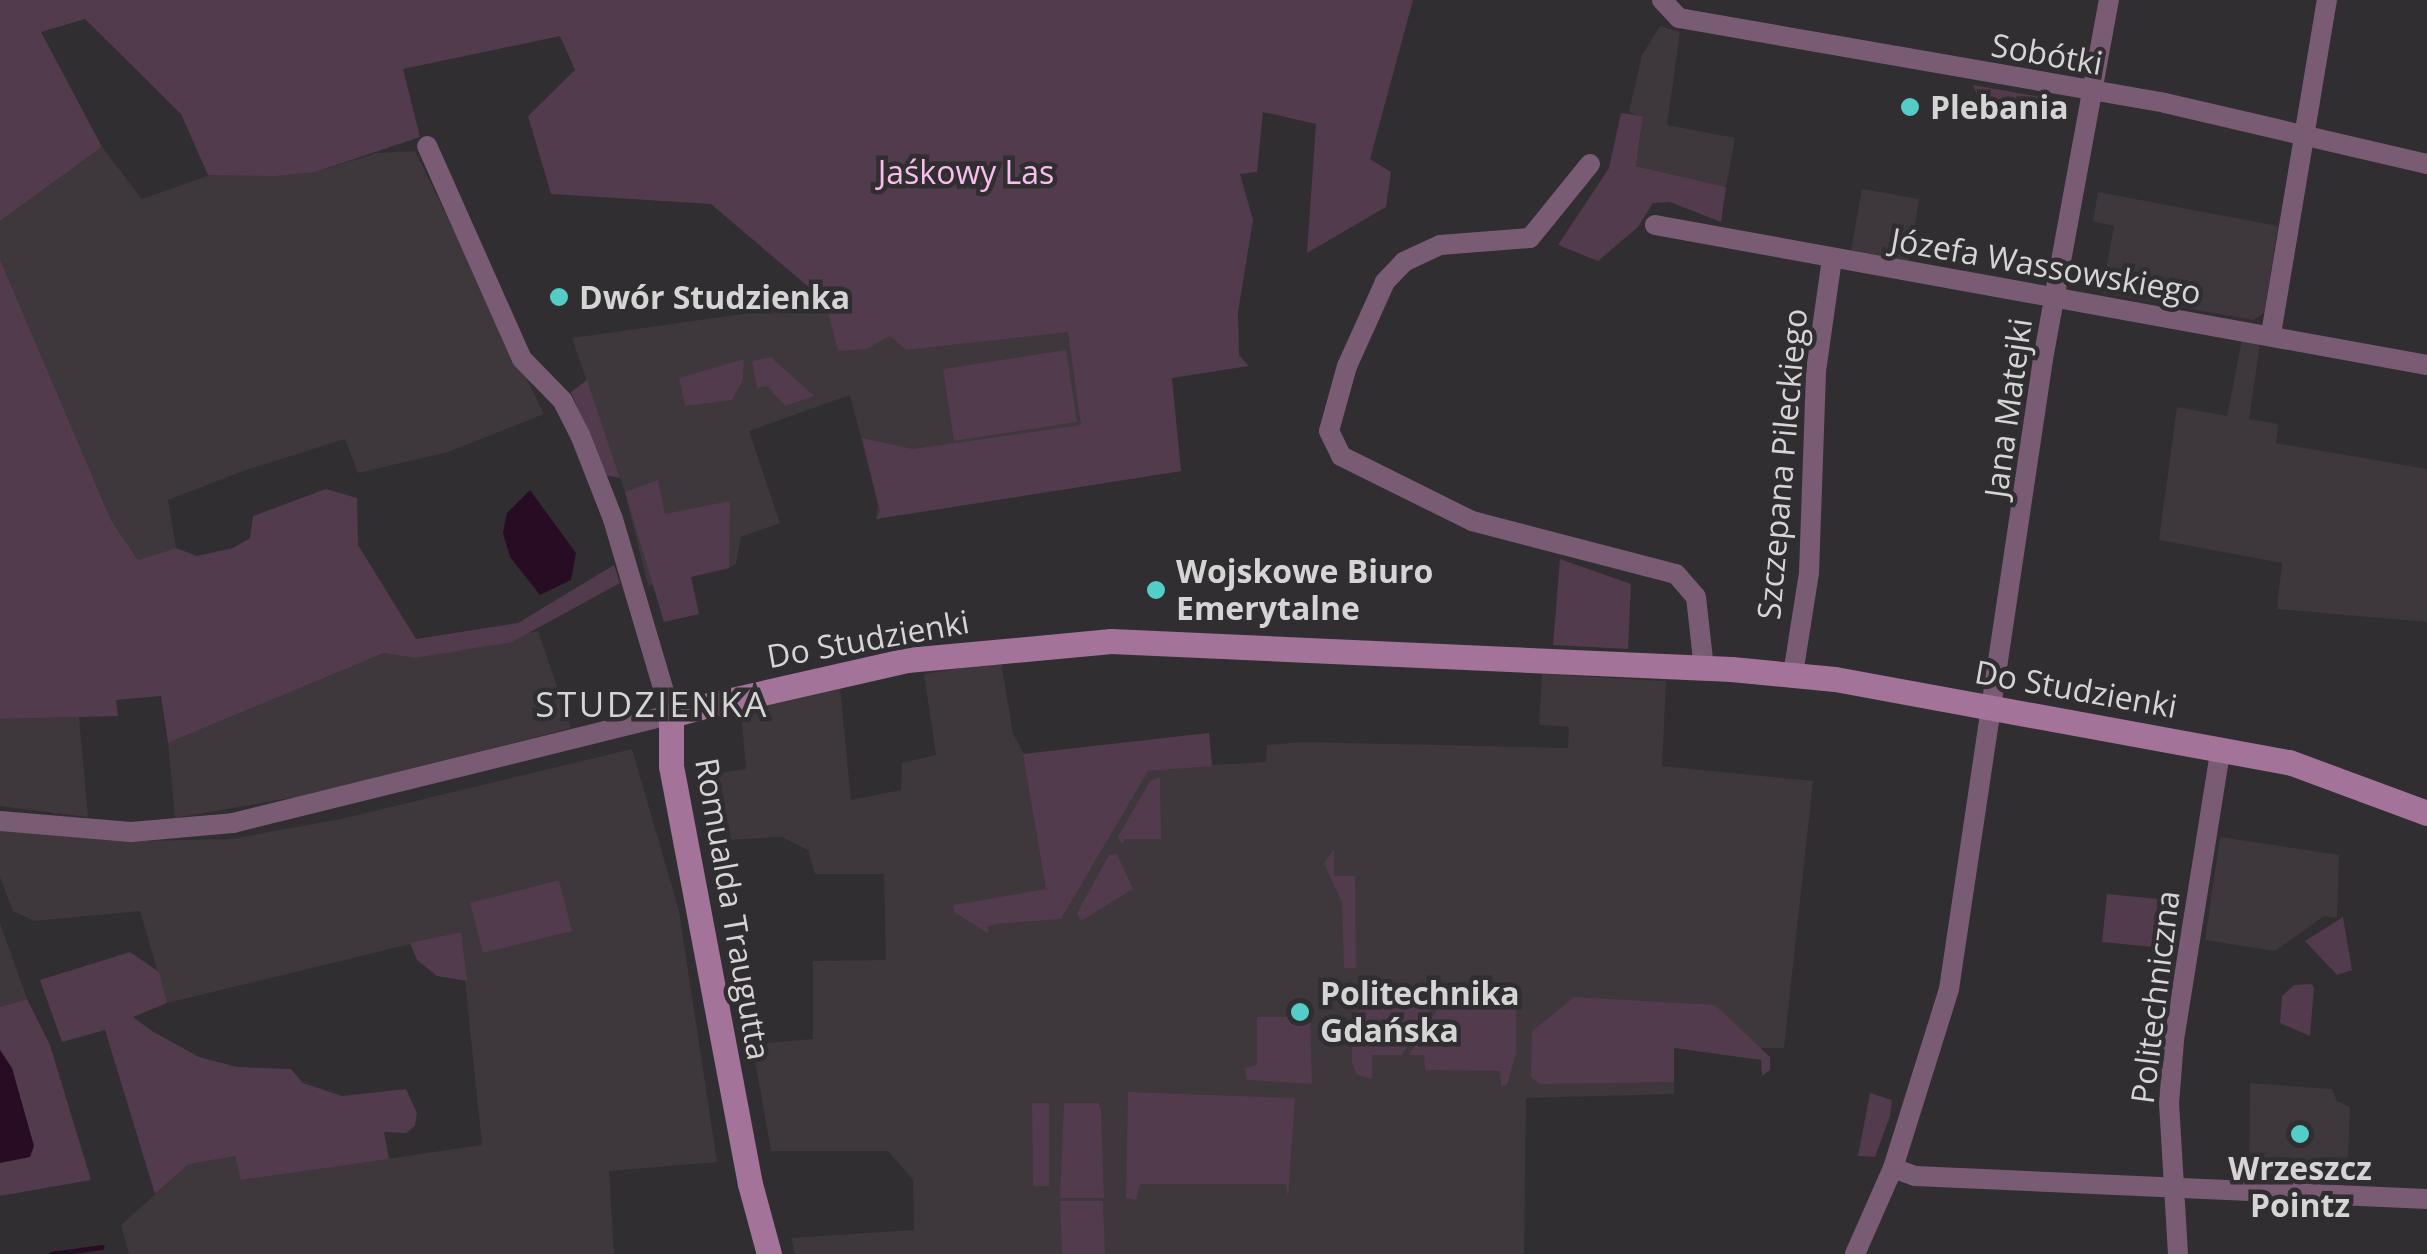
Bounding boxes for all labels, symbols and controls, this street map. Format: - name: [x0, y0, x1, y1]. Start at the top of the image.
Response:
- street label: Sobótki: [1989, 25, 2105, 83]
- place label: Plebania: [1930, 88, 2068, 126]
- marker: Plebania: [1899, 96, 1921, 118]
- park label: Jaśkowy Las: [878, 153, 1054, 191]
- street label: Józefa Wassowskiego: [1888, 220, 2204, 312]
- place label: Dwór Studzienka: [579, 278, 850, 316]
- marker: Dwór Studzienka: [548, 286, 570, 308]
- street label: Szczepana Pileckiego: [1749, 307, 1815, 621]
- street label: Jana Matejki: [1976, 316, 2040, 500]
- place label: Wojskowe Biuro Emerytalne: [1176, 553, 1433, 628]
- marker: Wojskowe Biuro Emerytalne: [1145, 579, 1167, 601]
- street label: Do Studzienki: [764, 602, 972, 676]
- street label: Do Studzienki: [1972, 652, 2180, 726]
- district label: STUDZIENKA: [535, 683, 769, 725]
- street label: Romualda Traugutta: [688, 755, 778, 1063]
- street label: Politechniczna: [2123, 888, 2187, 1106]
- place label: Politechnika Gdańska: [1320, 975, 1520, 1050]
- marker: Politechnika Gdańska: [1289, 1001, 1311, 1023]
- marker: Wrzeszcz Pointz: [2289, 1123, 2311, 1145]
- place label: Wrzeszcz Pointz: [2228, 1150, 2372, 1225]

